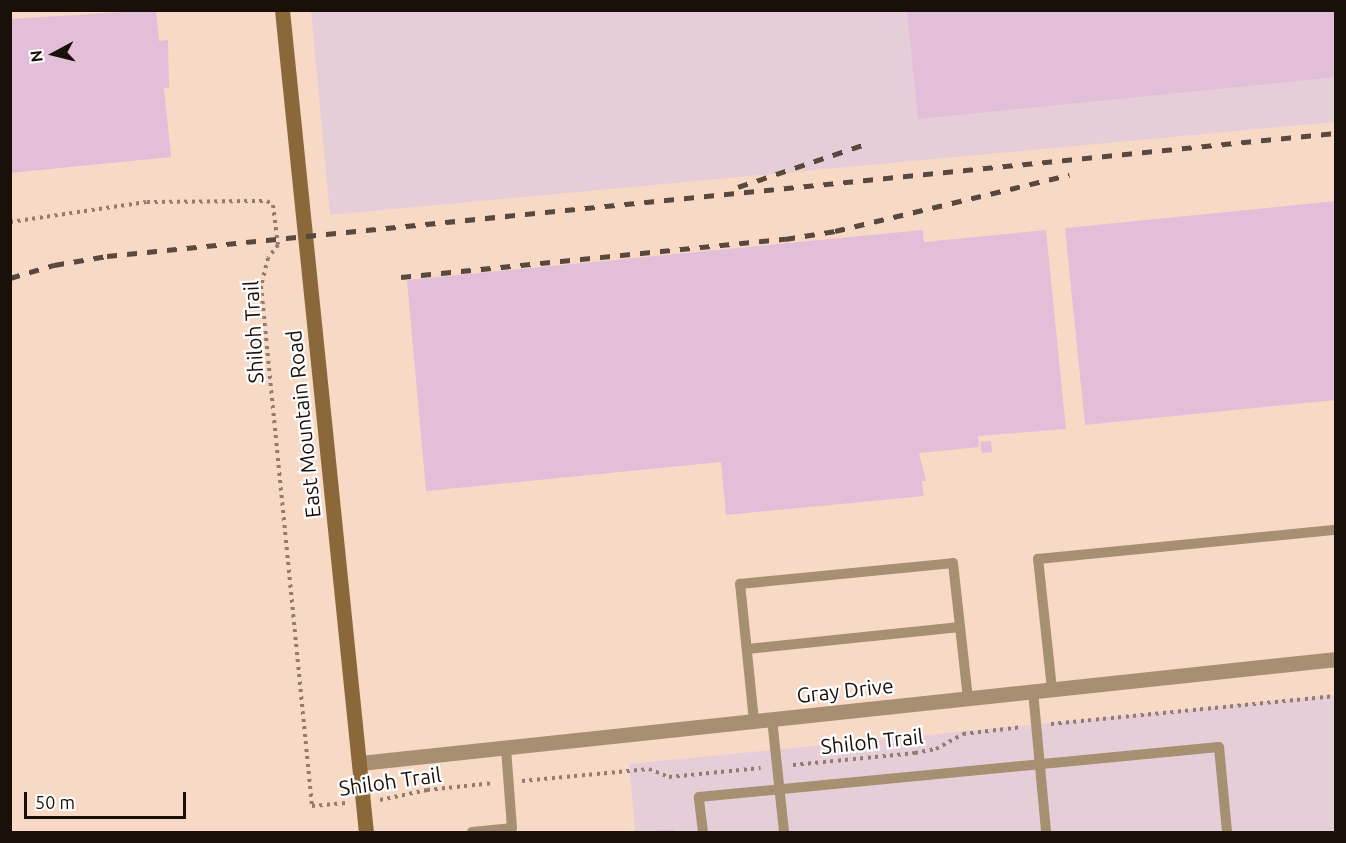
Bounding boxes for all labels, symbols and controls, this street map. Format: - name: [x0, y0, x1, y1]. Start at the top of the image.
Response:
- north arrow: [24, 24, 84, 84]
- text: N: [26, 49, 46, 63]
- street label: Shiloh Trail: [238, 280, 268, 384]
- street label: East Mountain Road: [281, 329, 325, 519]
- street label: Gray Drive: [795, 672, 895, 708]
- street label: Shiloh Trail: [819, 723, 925, 759]
- street label: Shiloh Trail: [337, 761, 443, 801]
- scale bar: [27, 780, 189, 818]
- text: 50 m: [35, 792, 75, 812]

